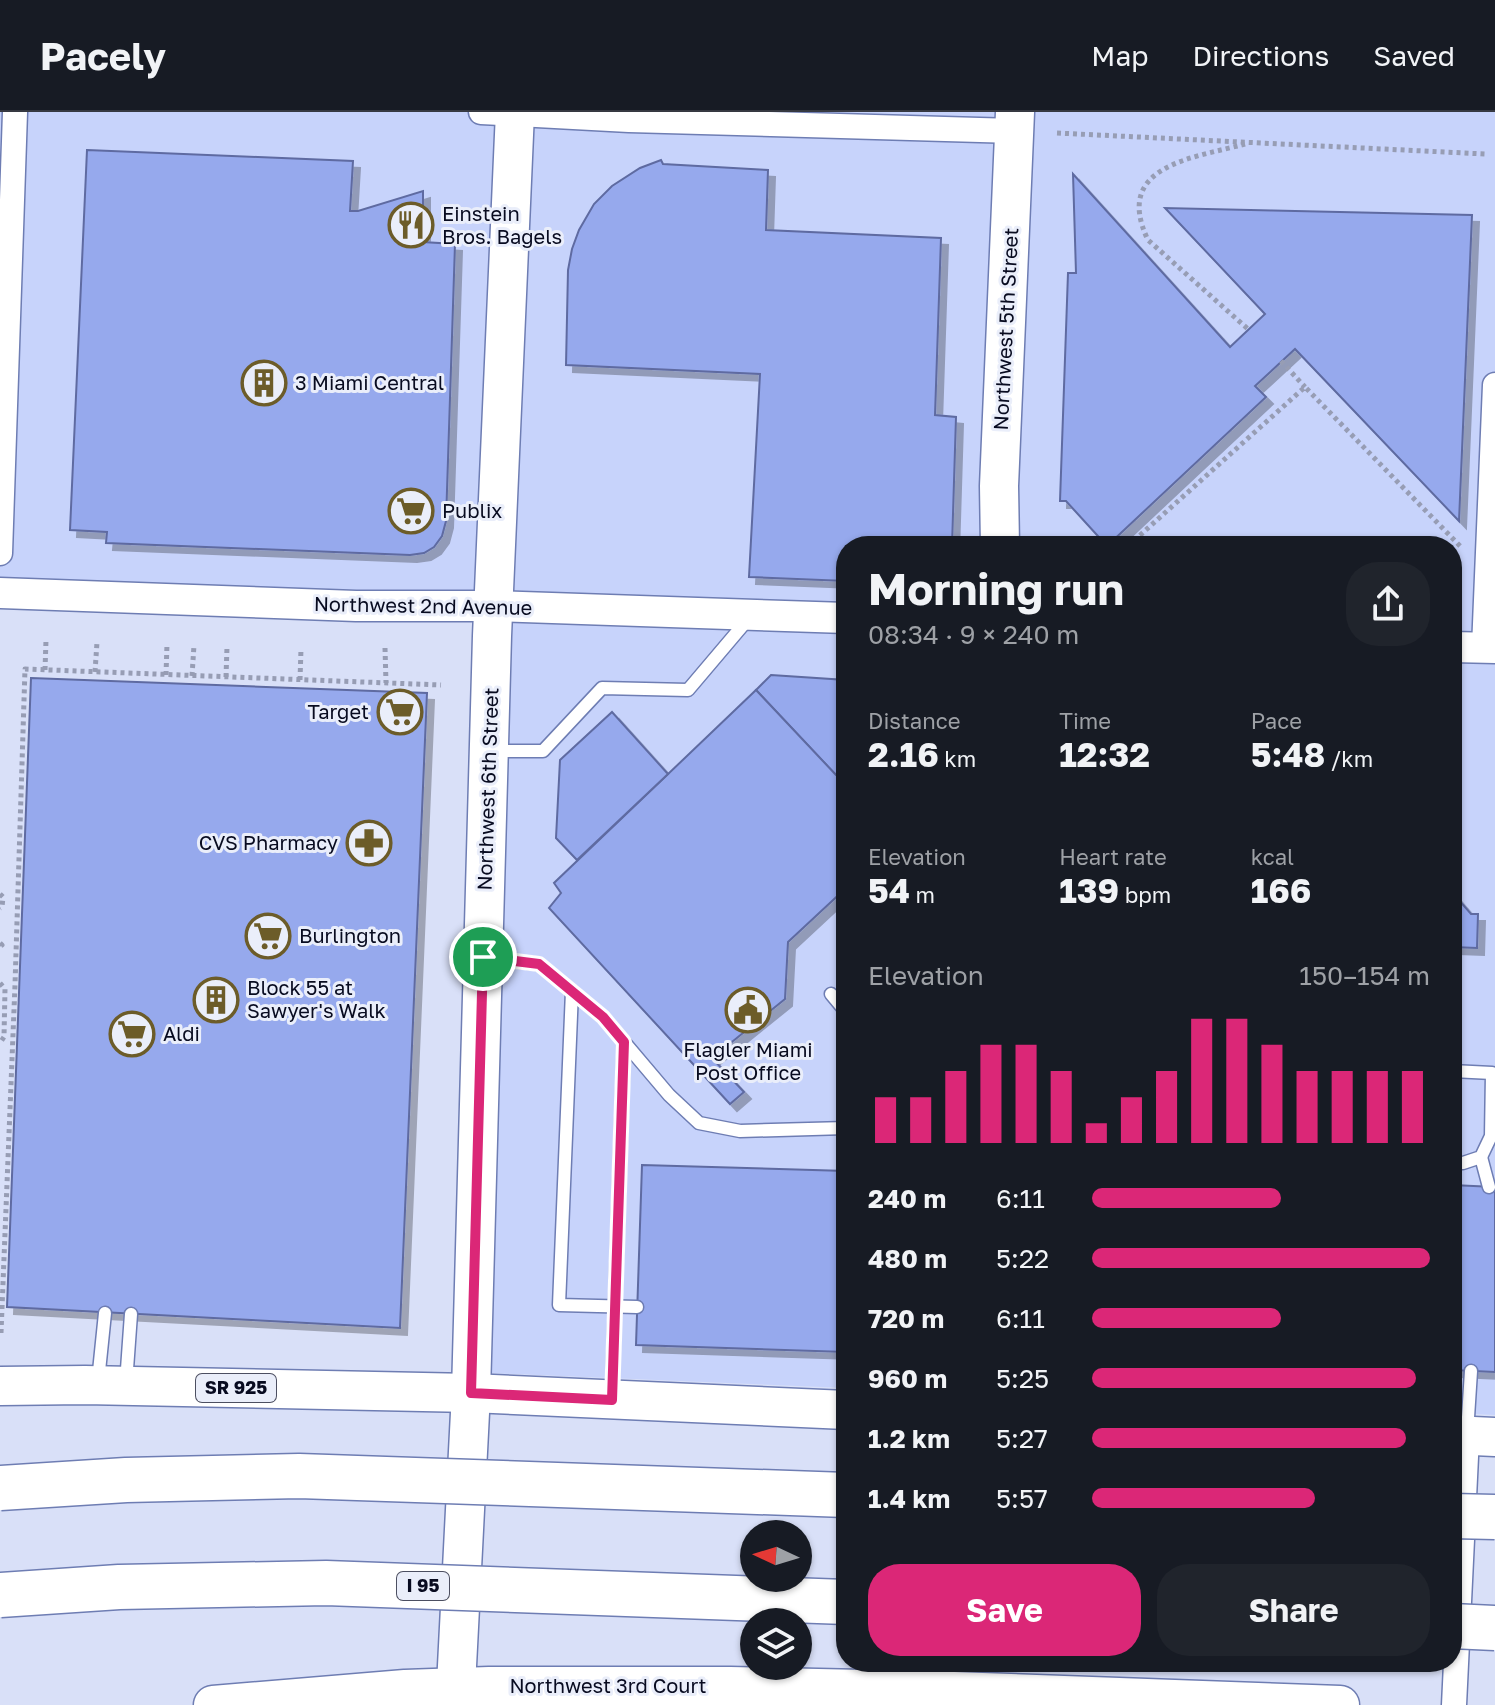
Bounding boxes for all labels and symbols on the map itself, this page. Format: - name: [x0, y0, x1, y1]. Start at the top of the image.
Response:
- restaurant icon: Einstein Bros. Bagels: [387, 201, 435, 249]
- place label: Einstein Bros. Bagels: [442, 201, 562, 248]
- street label: Northwest 5th Street: [988, 227, 1022, 431]
- building icon: 3 Miami Central: [240, 359, 288, 407]
- place label: 3 Miami Central: [295, 370, 444, 394]
- supermarket icon: Publix: [387, 487, 435, 535]
- place label: Publix: [442, 498, 502, 522]
- street label: Northwest 2nd Avenue: [314, 591, 532, 619]
- street label: Northwest 6th Street: [471, 687, 503, 891]
- supermarket icon: Target: [376, 688, 424, 736]
- place label: Target: [308, 699, 369, 723]
- pharmacy icon: CVS Pharmacy: [345, 819, 393, 867]
- place label: CVS Pharmacy: [199, 830, 338, 854]
- supermarket icon: Burlington: [244, 912, 292, 960]
- place label: Burlington: [299, 923, 401, 947]
- pin: [449, 923, 517, 991]
- place label: Block 55 at Sawyer's Walk: [247, 975, 386, 1022]
- building icon: Block 55 at Sawyer's Walk: [192, 976, 240, 1024]
- public building icon: Flagler Miami Post Office: [724, 986, 772, 1034]
- supermarket icon: Aldi: [108, 1010, 156, 1058]
- place label: Aldi: [163, 1021, 200, 1045]
- place label: Flagler Miami Post Office: [683, 1037, 813, 1084]
- road number: SR 925: [196, 1374, 276, 1402]
- north arrow: [740, 1520, 812, 1592]
- road number: I 95: [397, 1572, 449, 1600]
- street label: Northwest 3rd Court: [509, 1673, 707, 1697]

